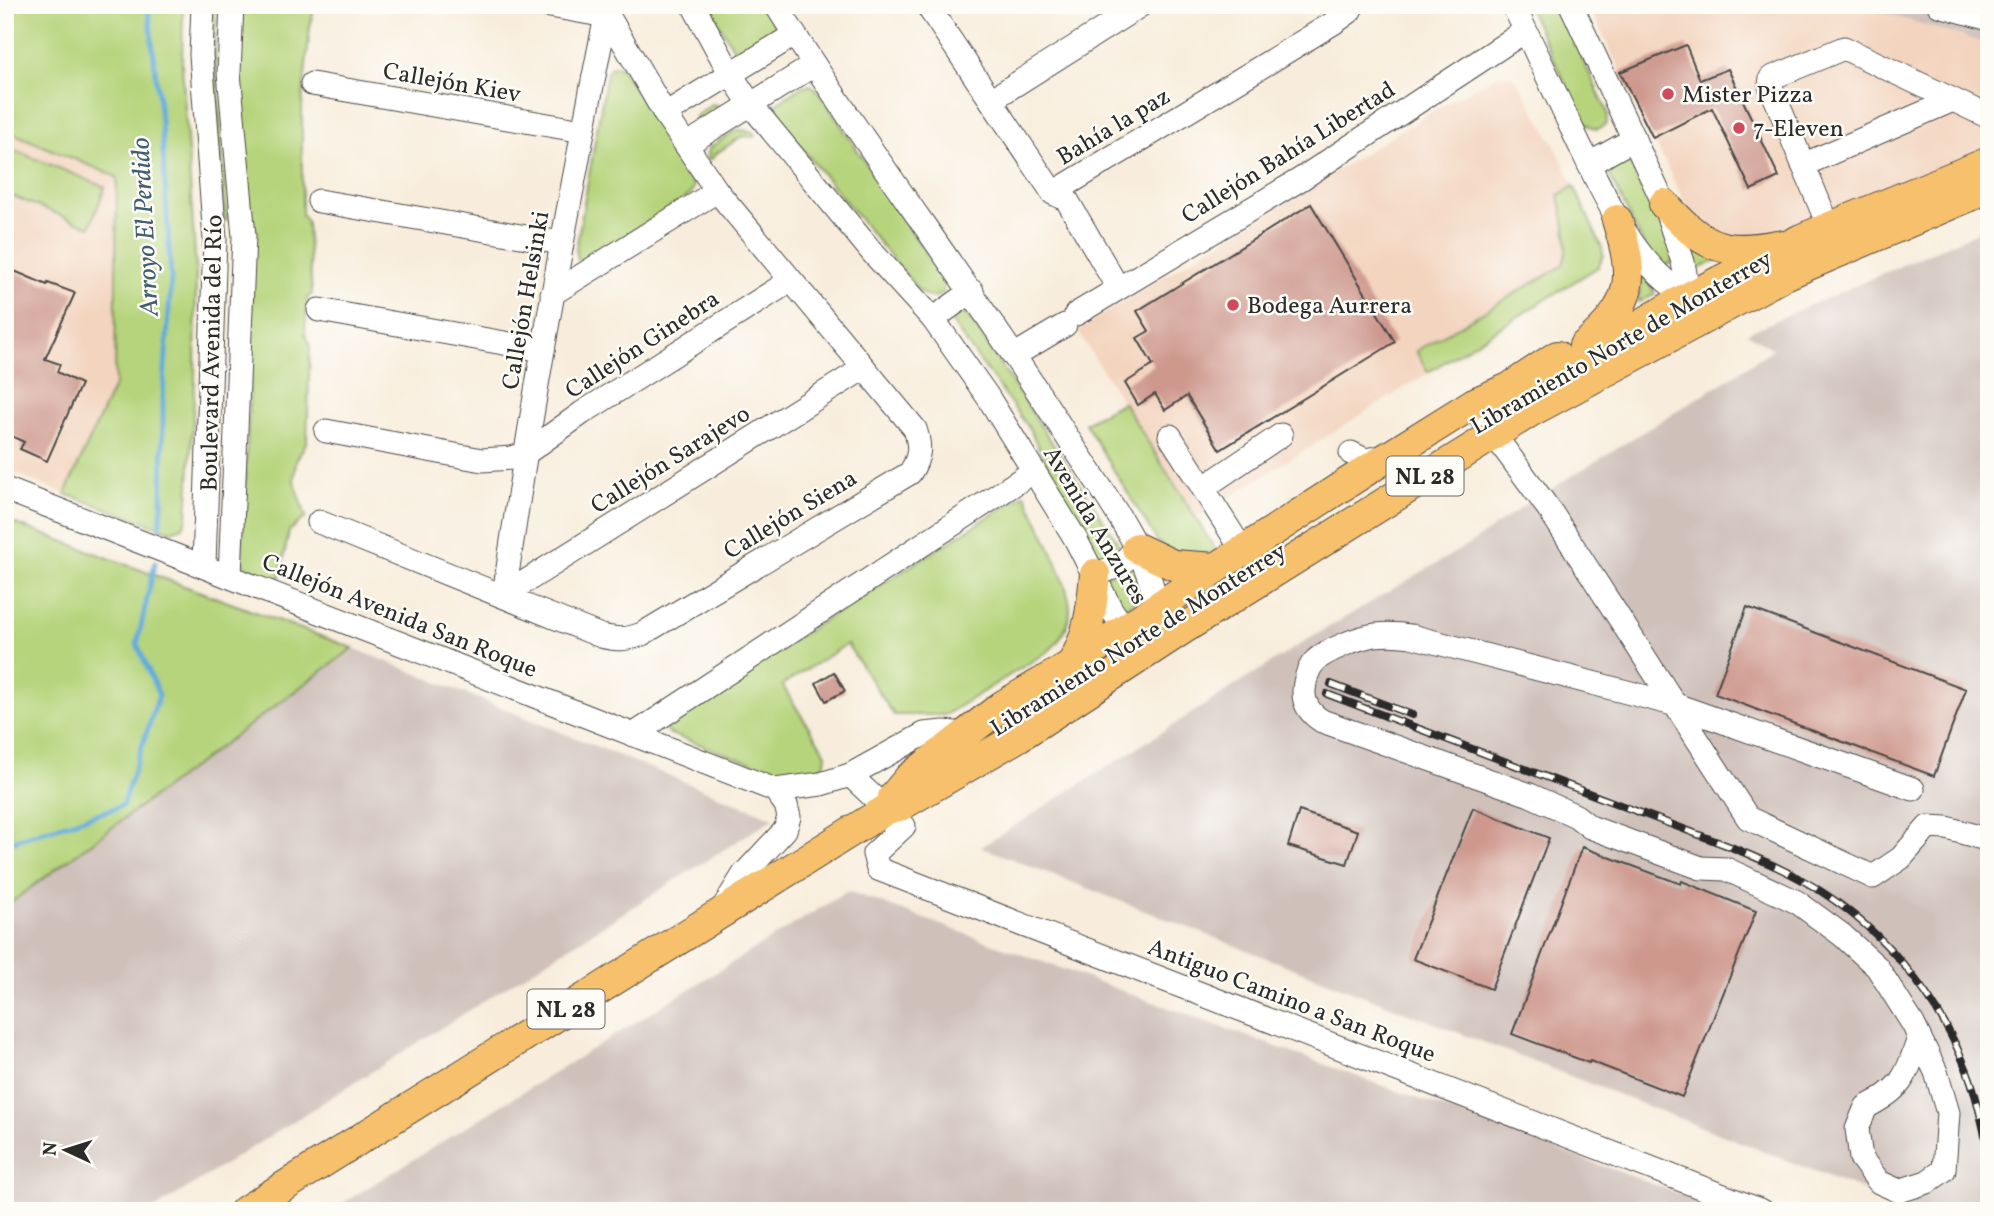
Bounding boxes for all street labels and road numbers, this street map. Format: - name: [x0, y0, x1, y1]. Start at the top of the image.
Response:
- street label: Callejón Kiev: [380, 55, 524, 113]
- street label: Callejón Bahía Libertad: [1176, 74, 1403, 233]
- street label: Bahía la paz: [1051, 80, 1177, 175]
- street label: Callejón Helsinki: [495, 208, 559, 392]
- street label: Boulevard Avenida del Río: [194, 214, 232, 492]
- street label: Libramiento Norte de Monterrey: [1465, 243, 1779, 444]
- street label: Callejón Ginebra: [559, 283, 727, 408]
- street label: Callejón Sarajevo: [585, 398, 757, 523]
- street label: Avenida Anzures: [1033, 440, 1155, 612]
- road number: NL 28: [1386, 456, 1464, 496]
- street label: Callejón Siena: [718, 462, 864, 569]
- street label: Libramiento Norte de Monterrey: [985, 535, 1294, 746]
- street label: Callejón Avenida San Roque: [256, 546, 542, 688]
- street label: Antiguo Camino a San Roque: [1142, 931, 1440, 1073]
- road number: NL 28: [528, 990, 604, 1028]

